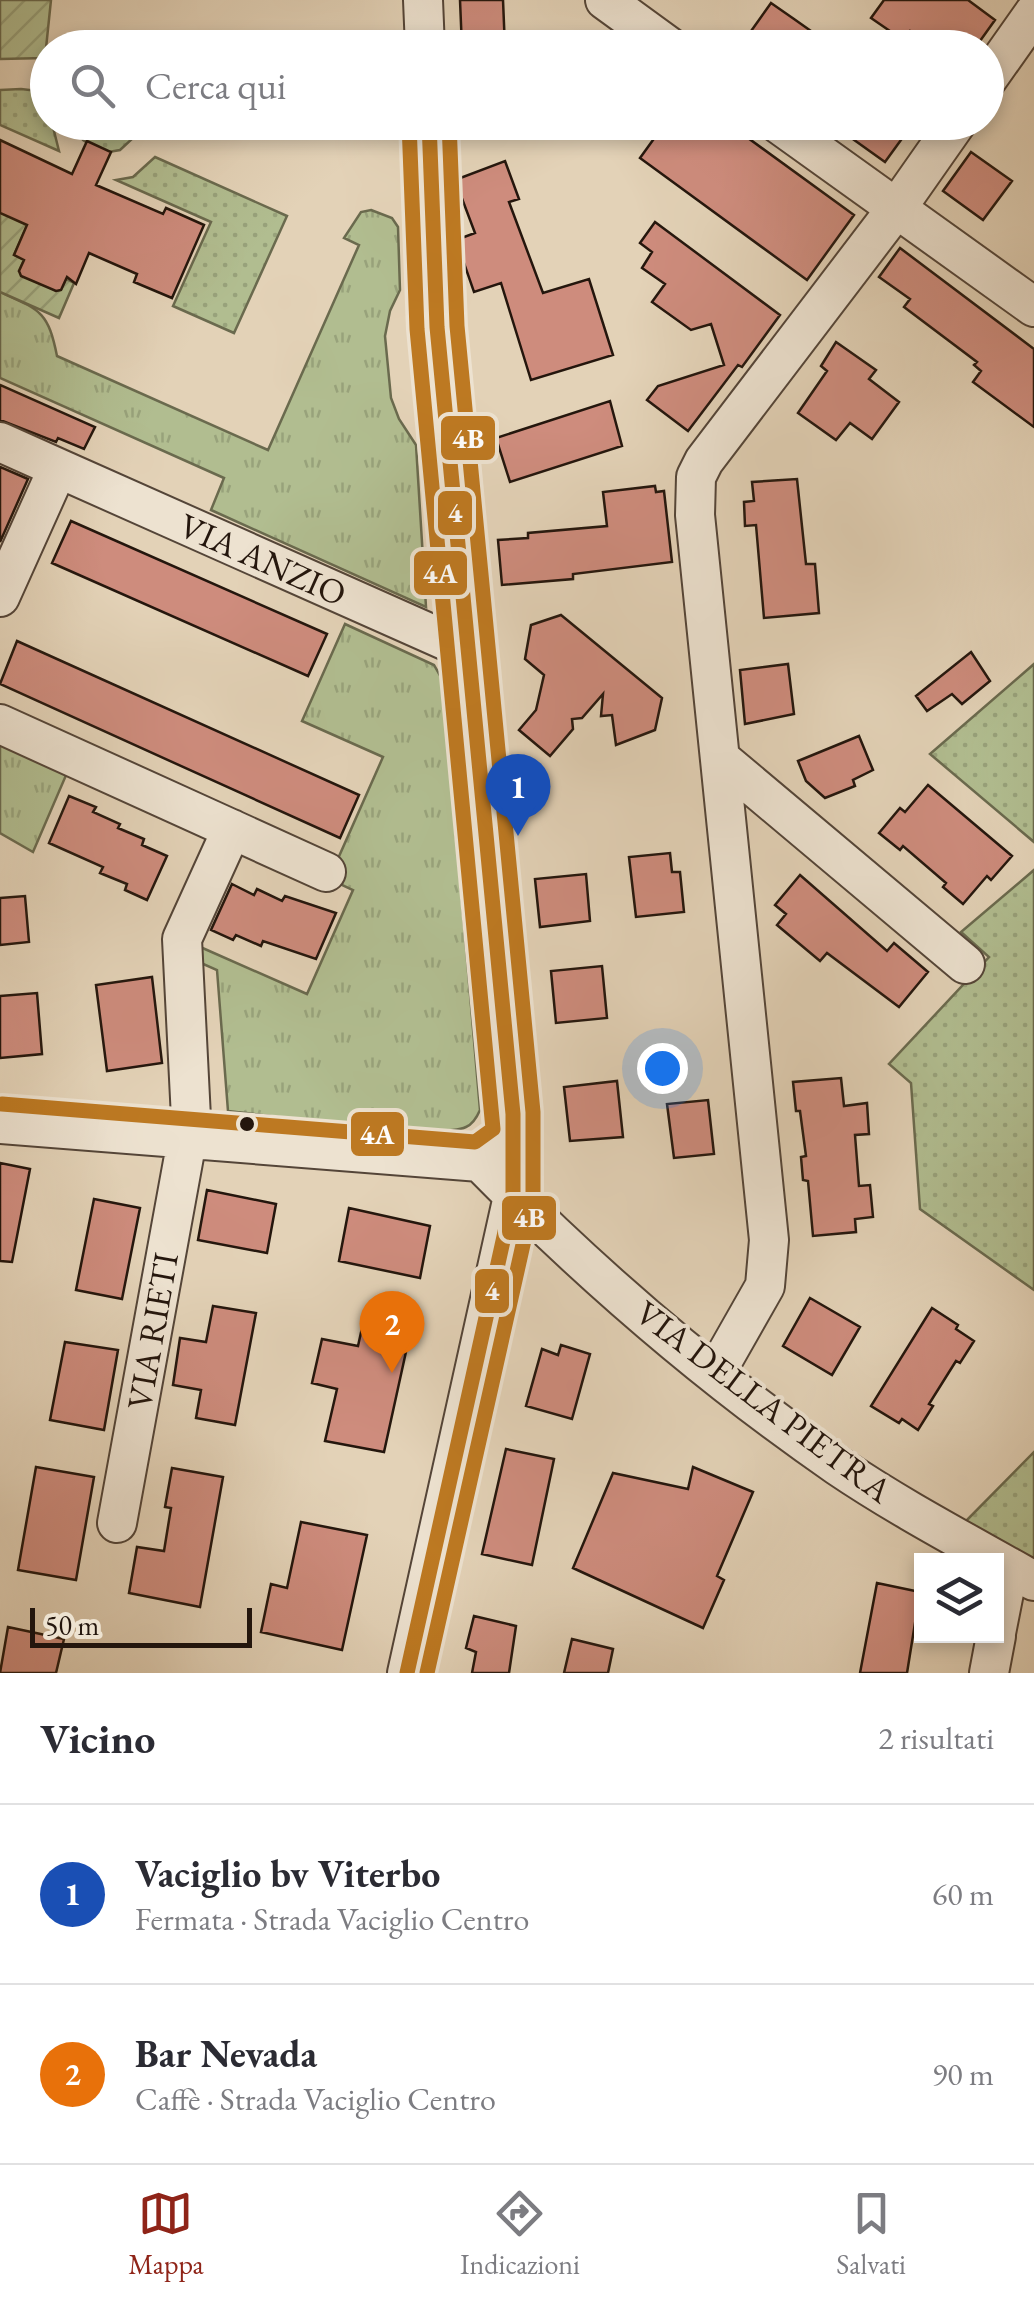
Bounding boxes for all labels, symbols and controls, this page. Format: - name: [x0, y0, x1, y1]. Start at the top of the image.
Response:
- search box: [30, 30, 1004, 140]
- icon: search: [65, 58, 120, 113]
- text: Cerca qui: [145, 61, 286, 110]
- line badge: 4B: [439, 414, 497, 462]
- text: 4B: [452, 420, 484, 456]
- line badge: 4: [436, 489, 474, 537]
- text: 4: [448, 494, 464, 530]
- street label: VIA ANZIO: [172, 502, 354, 616]
- line badge: 4A: [412, 549, 469, 597]
- text: 4A: [423, 555, 458, 591]
- pin: 1: [486, 754, 550, 836]
- your location: [637, 1043, 688, 1094]
- line badge: 4A: [349, 1110, 406, 1158]
- unlabelled marker: [237, 1114, 257, 1134]
- text: 4A: [360, 1116, 395, 1152]
- line badge: 4B: [500, 1194, 558, 1242]
- text: 4B: [513, 1199, 545, 1235]
- street label: VIA RIETI: [116, 1249, 188, 1413]
- line badge: 4: [473, 1267, 511, 1315]
- text: 4: [485, 1272, 501, 1308]
- pin: 2: [360, 1290, 424, 1373]
- street label: VIA DELLA PIETRA: [627, 1290, 902, 1513]
- map controls: [914, 1553, 1004, 1643]
- button: layers: [914, 1553, 1004, 1643]
- scale bar: [30, 1603, 252, 1648]
- text: 50 m: [45, 1607, 99, 1643]
- text: Vicino: [40, 1711, 155, 1766]
- text: 2 risultati: [878, 1717, 994, 1759]
- text: Vaciglio bv Viterbo: [135, 1849, 440, 1898]
- text: 1: [64, 1873, 81, 1915]
- text: 60 m: [932, 1873, 994, 1915]
- text: Fermata · Strada Vaciglio Centro: [135, 1898, 529, 1940]
- text: Bar Nevada: [135, 2029, 317, 2078]
- text: 2: [64, 2053, 81, 2095]
- text: 90 m: [932, 2053, 994, 2095]
- text: Caffè · Strada Vaciglio Centro: [135, 2078, 496, 2120]
- tab: Mappa: [128, 2186, 204, 2282]
- tab: Indicazioni: [460, 2186, 580, 2282]
- tab: Salvati: [836, 2186, 906, 2282]

